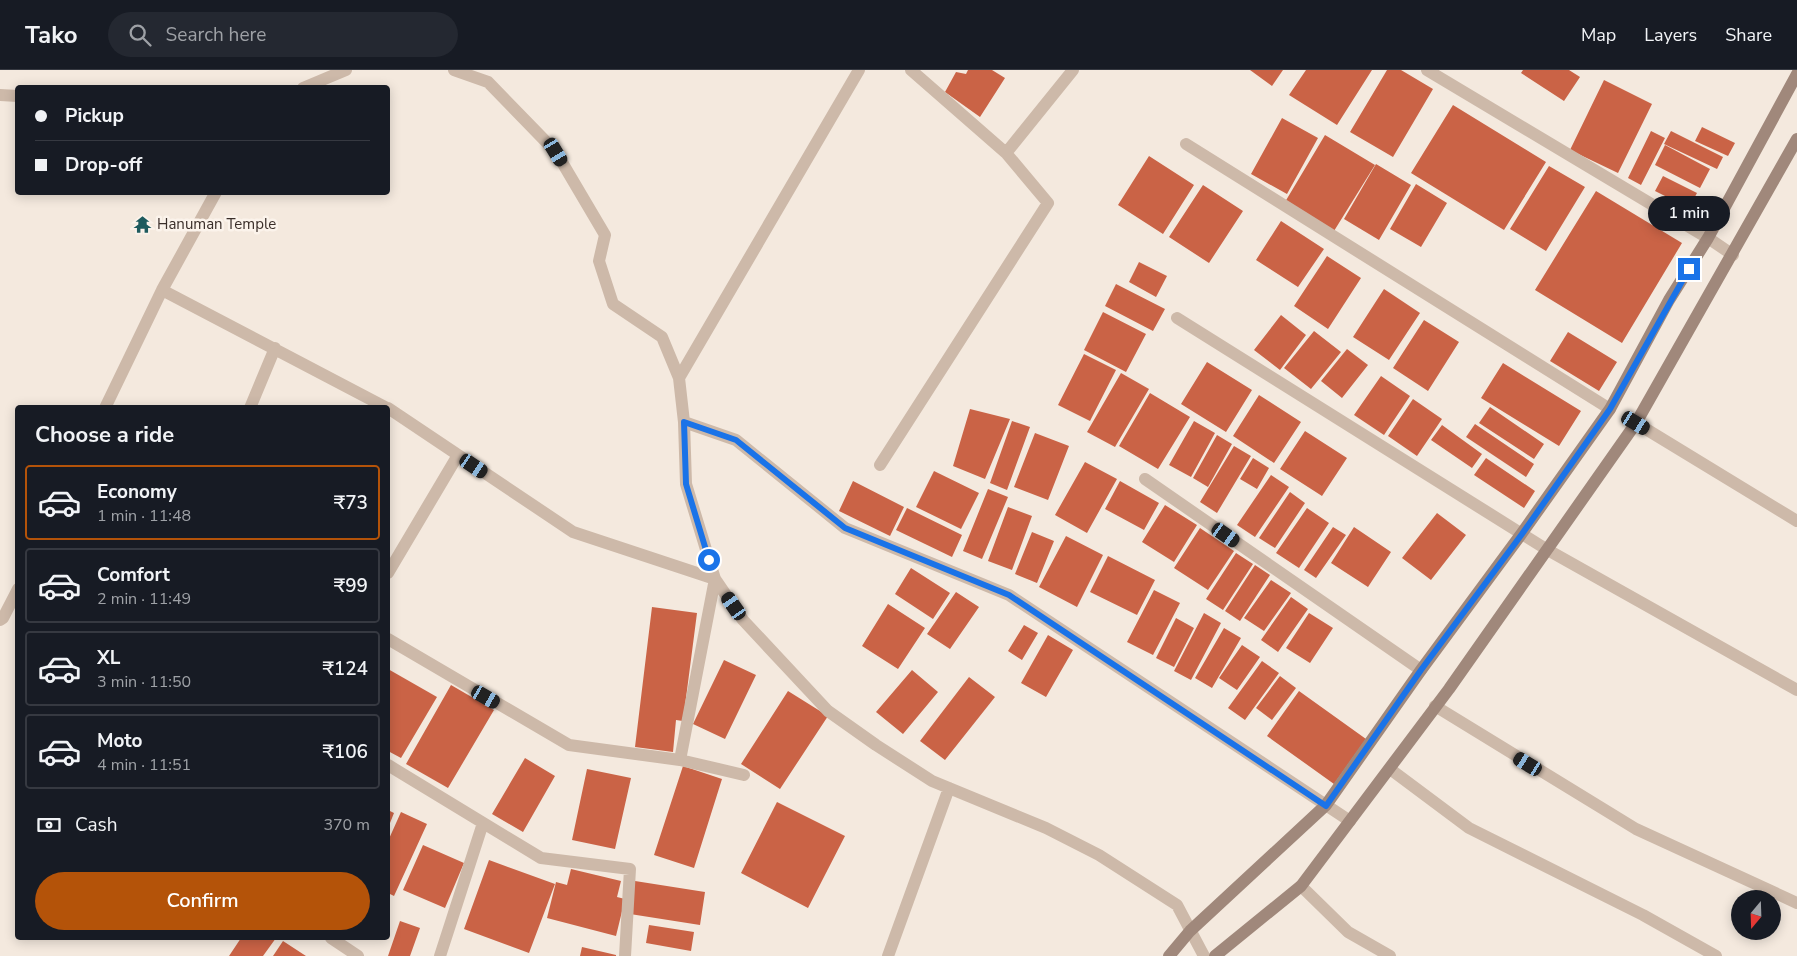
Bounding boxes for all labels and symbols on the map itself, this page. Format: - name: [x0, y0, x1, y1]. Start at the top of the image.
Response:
- car: [541, 135, 570, 169]
- callout: 1 min: [1648, 196, 1730, 232]
- temple icon: Hanuman Temple: [133, 214, 153, 234]
- place label: Hanuman Temple: [157, 214, 276, 234]
- route end: [1678, 258, 1700, 280]
- car: [1619, 409, 1652, 437]
- car: [457, 451, 490, 481]
- car: [1209, 520, 1242, 550]
- route start: [698, 549, 720, 571]
- car: [719, 589, 748, 623]
- car: [469, 683, 502, 711]
- car: [1511, 750, 1544, 778]
- north arrow: [1731, 890, 1781, 940]

